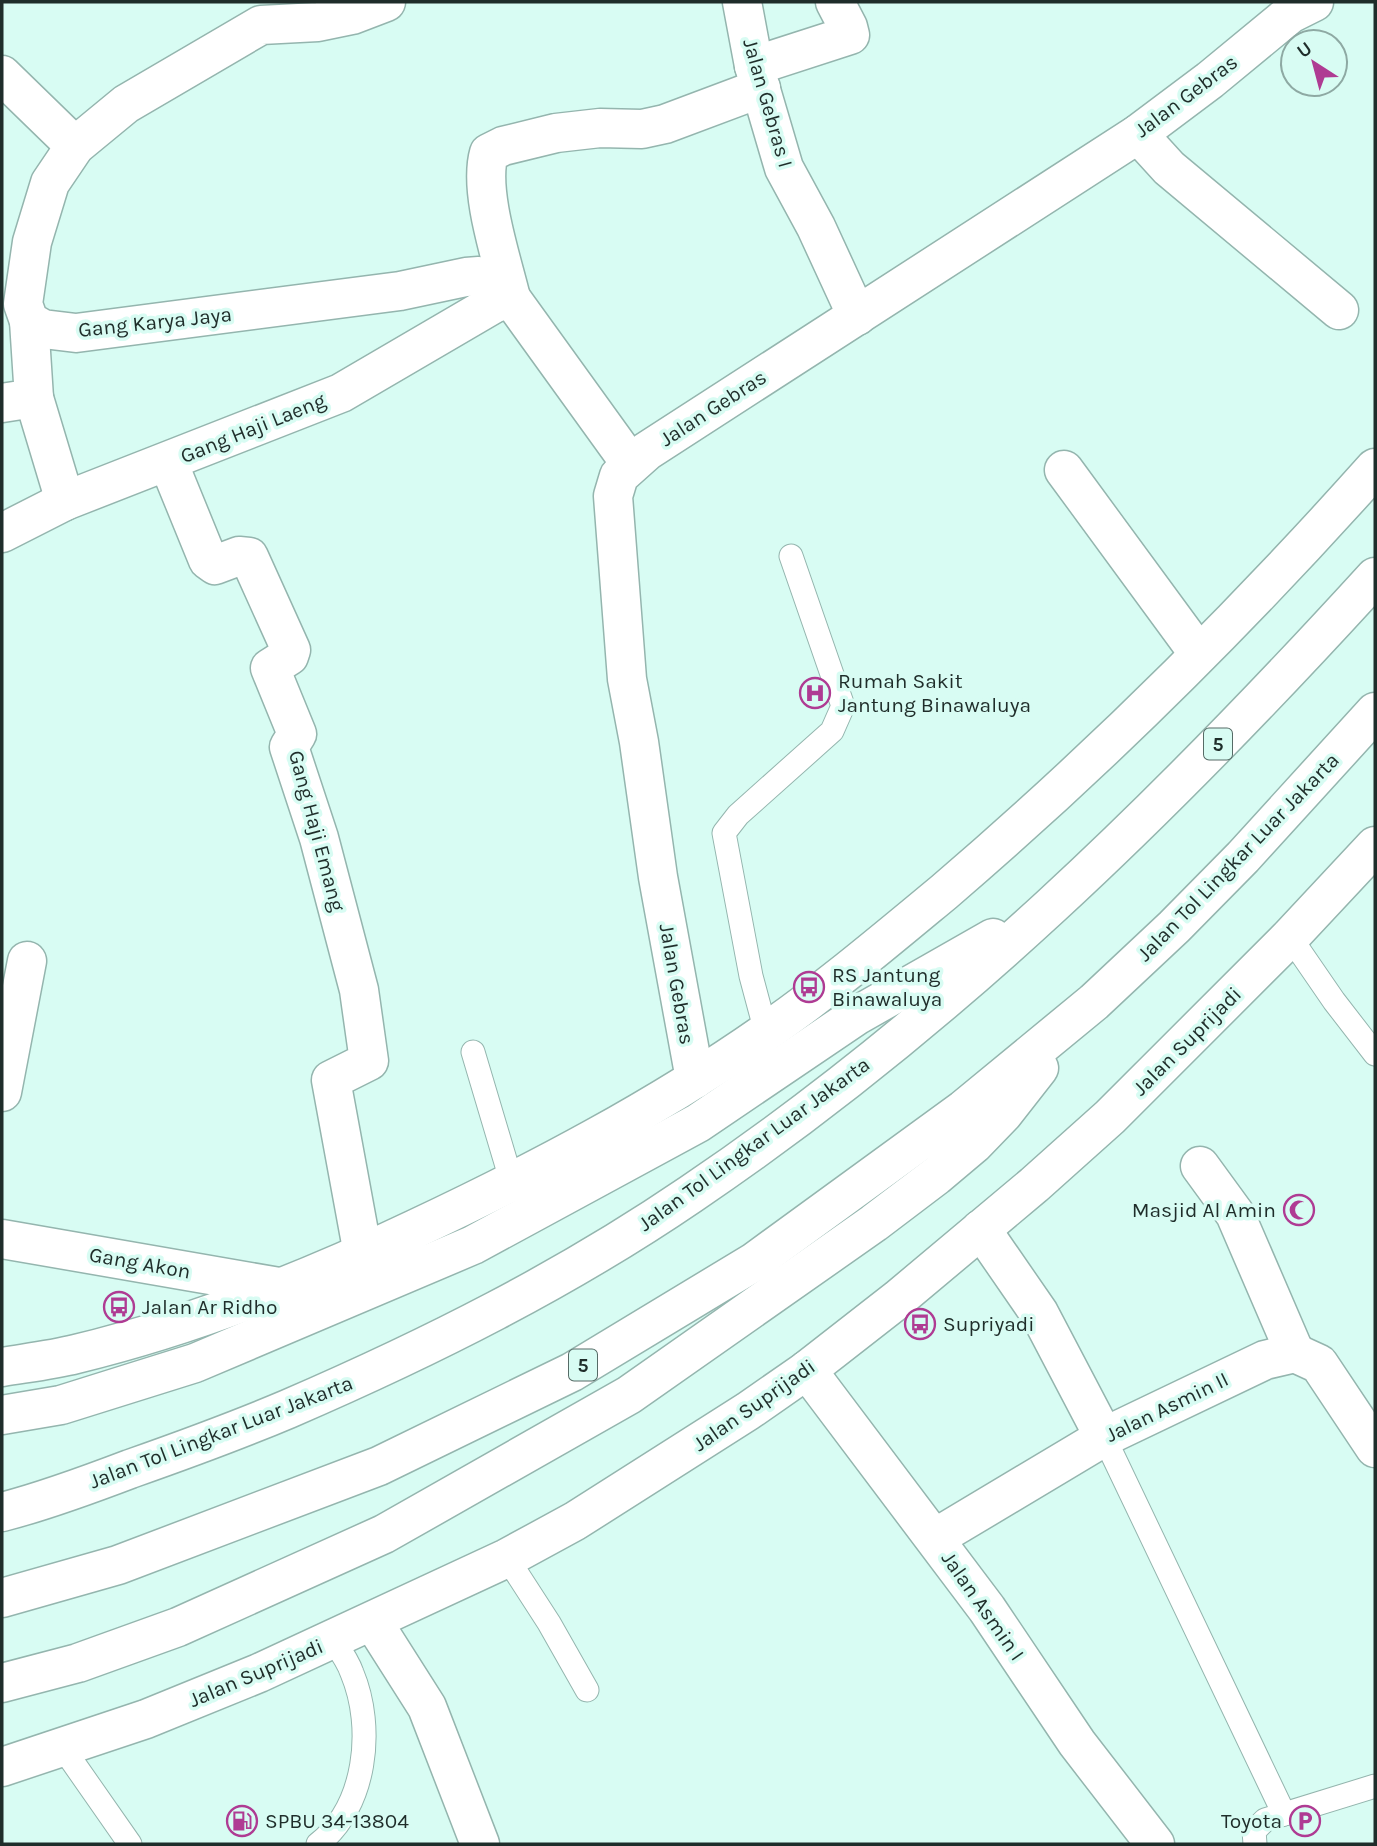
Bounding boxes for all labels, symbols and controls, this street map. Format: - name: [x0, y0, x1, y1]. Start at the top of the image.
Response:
- north arrow: [1279, 28, 1349, 98]
- street label: Jalan Gebras I: [738, 36, 798, 170]
- text: U: [1293, 37, 1316, 63]
- street label: Jalan Gebras: [1130, 50, 1242, 142]
- street label: Gang Karya Jaya: [77, 302, 233, 342]
- street label: Jalan Gebras: [655, 365, 771, 451]
- street label: Gang Haji Laeng: [177, 388, 329, 468]
- place label: Rumah Sakit Jantung Binawaluya: [838, 669, 1031, 717]
- hospital icon: Rumah Sakit Jantung Binawaluya: [798, 676, 832, 710]
- road number: 5: [1204, 729, 1232, 760]
- street label: Gang Haji Emang: [284, 748, 350, 914]
- street label: Jalan Tol Lingkar Luar Jakarta: [1132, 748, 1344, 966]
- street label: Jalan Gebras: [655, 922, 699, 1046]
- place label: RS Jantung Binawaluya: [832, 963, 942, 1011]
- bus stop icon: RS Jantung Binawaluya: [792, 970, 826, 1004]
- street label: Jalan Suprijadi: [1128, 982, 1246, 1100]
- street label: Jalan Tol Lingkar Luar Jakarta: [634, 1052, 874, 1236]
- mosque icon: Masjid Al Amin: [1282, 1193, 1316, 1227]
- place label: Masjid Al Amin: [1132, 1198, 1276, 1222]
- street label: Gang Akon: [87, 1242, 193, 1284]
- bus stop icon: Jalan Ar Ridho: [102, 1290, 136, 1324]
- place label: Jalan Ar Ridho: [142, 1295, 278, 1319]
- bus stop icon: Supriyadi: [903, 1307, 937, 1341]
- place label: Supriyadi: [943, 1312, 1035, 1336]
- road number: 5: [569, 1350, 597, 1380]
- street label: Jalan Suprijadi: [688, 1354, 820, 1456]
- street label: Jalan Asmin II: [1102, 1367, 1232, 1447]
- street label: Jalan Tol Lingkar Luar Jakarta: [86, 1371, 356, 1493]
- street label: Jalan Asmin I: [937, 1547, 1029, 1665]
- street label: Jalan Suprijadi: [185, 1634, 327, 1712]
- fuel station icon: SPBU 34-13804: [225, 1804, 259, 1838]
- parking icon: Toyota: [1288, 1804, 1322, 1838]
- place label: SPBU 34-13804: [265, 1809, 409, 1833]
- place label: Toyota: [1221, 1809, 1282, 1833]

